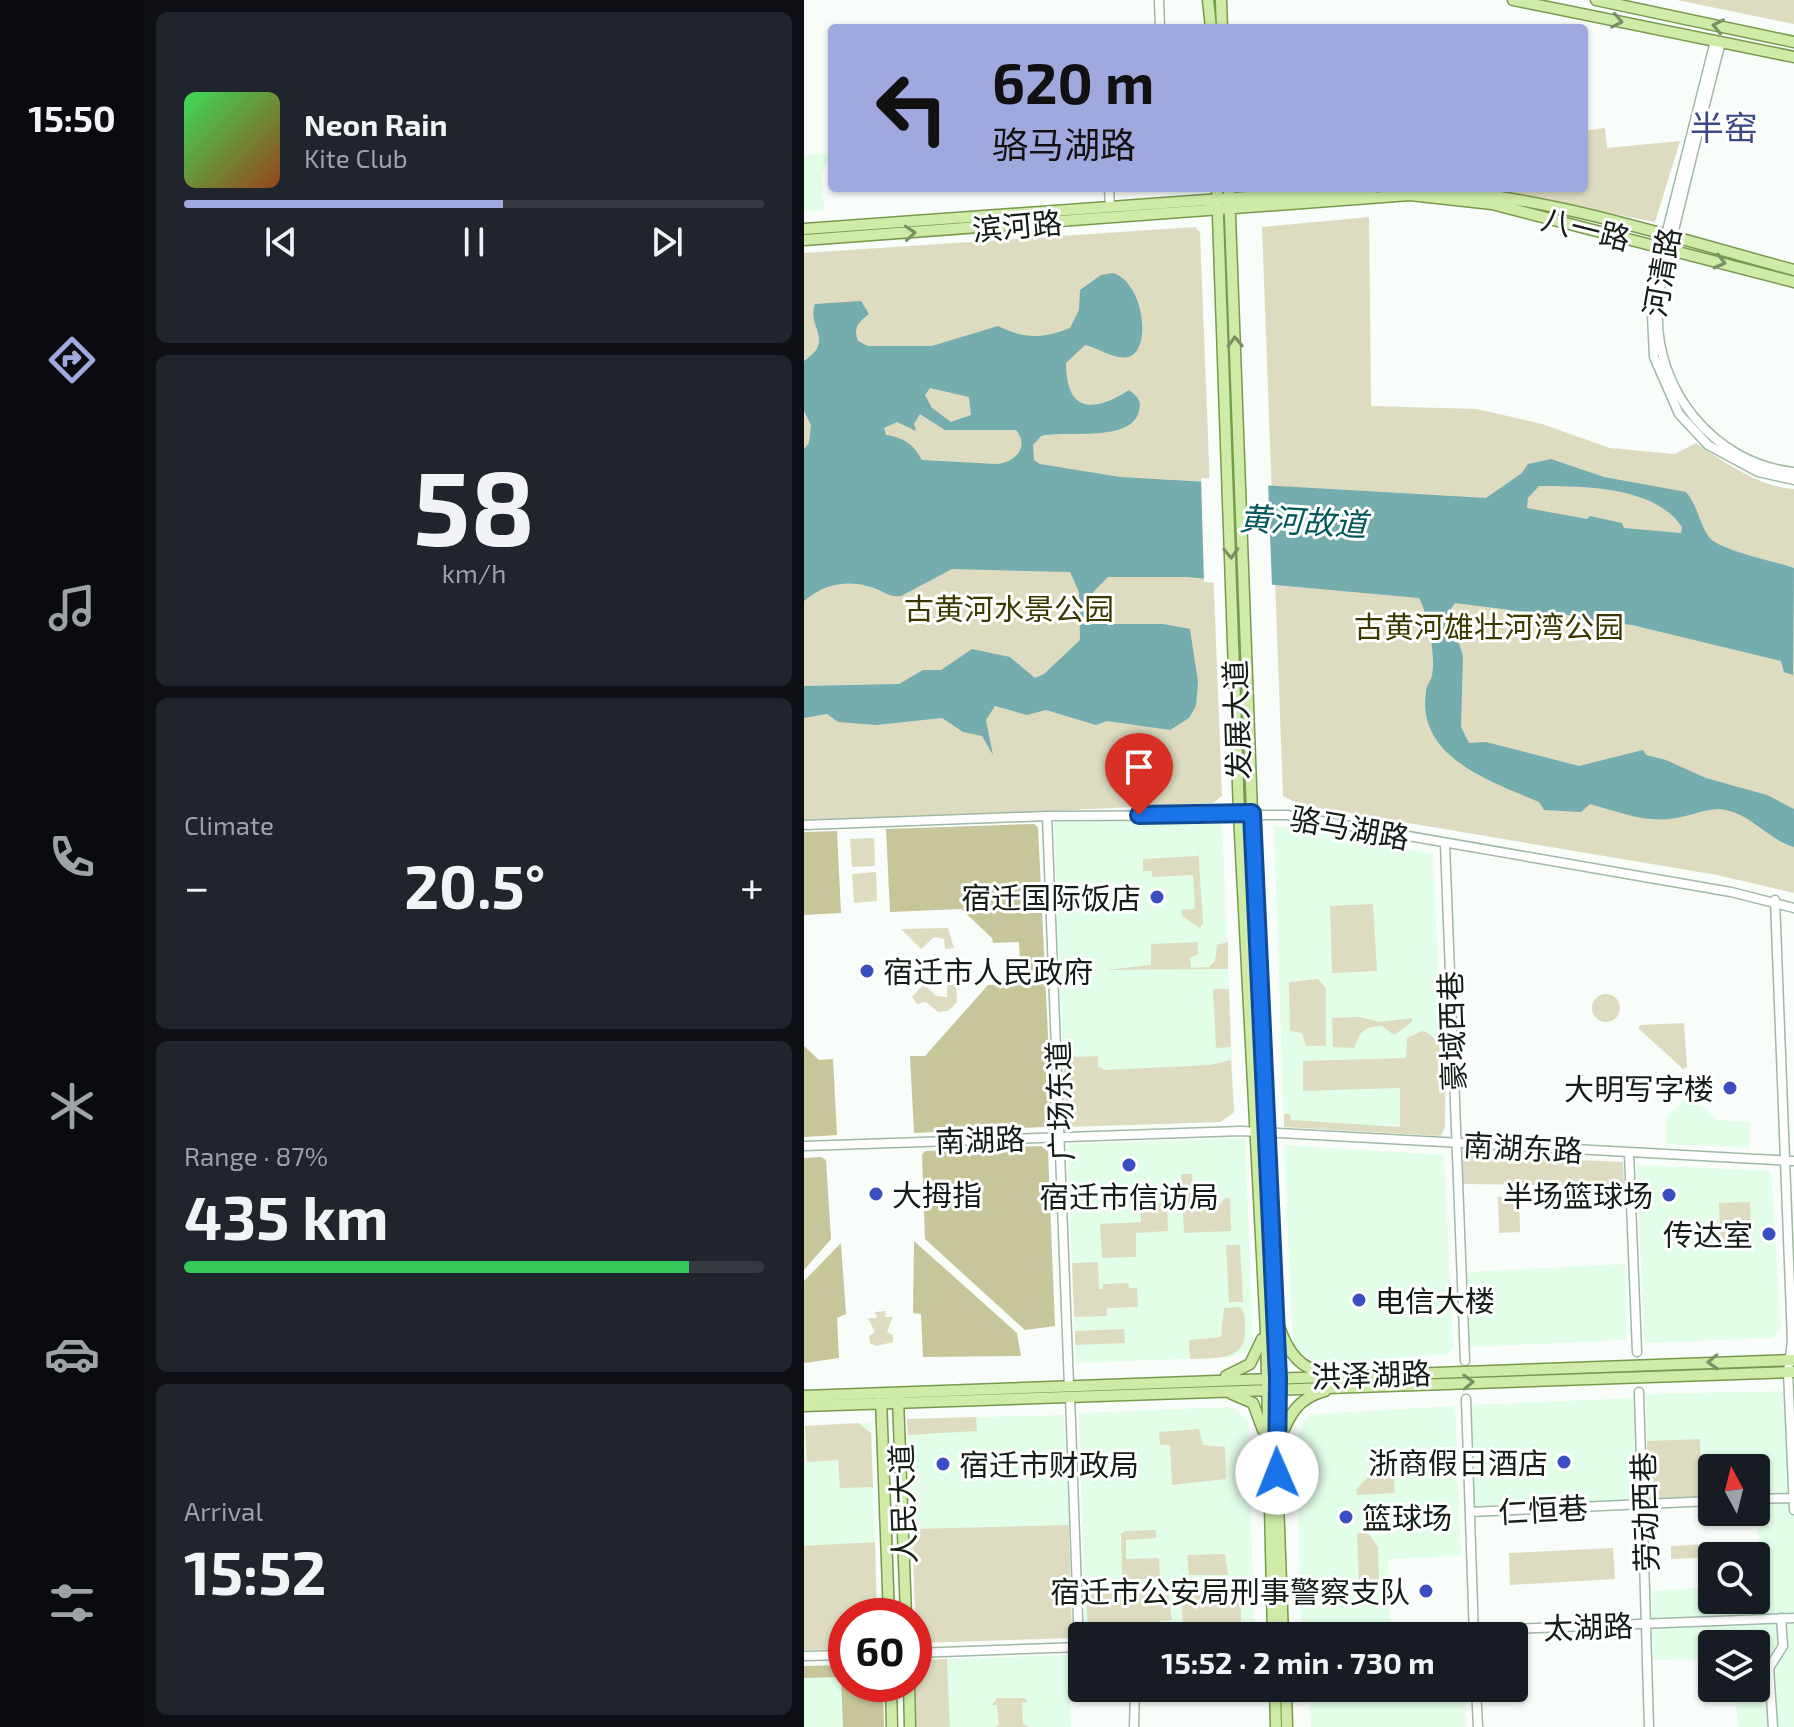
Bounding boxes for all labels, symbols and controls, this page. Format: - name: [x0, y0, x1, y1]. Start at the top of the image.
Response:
- one-way arrow: [1609, 12, 1623, 29]
- one-way arrow: [1711, 18, 1725, 35]
- text: 620 m: [992, 48, 1154, 115]
- icon: left: [860, 56, 964, 160]
- text: 15:50: [28, 96, 116, 139]
- text: Neon Rain: [304, 106, 448, 142]
- district label: 半窑: [1690, 106, 1758, 147]
- text: 骆马湖路: [992, 122, 1136, 165]
- text: Kite Club: [304, 142, 408, 173]
- street label: 八一路: [1538, 200, 1634, 256]
- street label: 滨河路: [971, 203, 1063, 247]
- icon: previous: [259, 220, 303, 264]
- icon: pause: [452, 220, 496, 264]
- icon: next: [645, 220, 689, 264]
- one-way arrow: [904, 225, 917, 242]
- street label: 河清路: [1635, 225, 1687, 319]
- one-way arrow: [1712, 253, 1726, 270]
- icon: directions: [44, 332, 100, 388]
- one-way arrow: [1226, 335, 1243, 348]
- text: 58: [413, 442, 535, 567]
- water label: 黄河故道: [1238, 498, 1372, 543]
- one-way arrow: [1223, 547, 1240, 560]
- text: km/h: [442, 557, 506, 588]
- icon: music: [44, 580, 100, 636]
- park label: 古黄河水景公园: [904, 590, 1114, 626]
- park label: 古黄河雄壮河湾公园: [1354, 608, 1624, 644]
- street label: 发展大道: [1216, 659, 1256, 781]
- pin: [1105, 733, 1173, 815]
- icon: arrive: [1117, 745, 1161, 789]
- street label: 骆马湖路: [1288, 799, 1412, 855]
- text: Climate: [184, 809, 274, 840]
- icon: phone: [44, 829, 100, 885]
- text: 20.5°: [404, 849, 545, 921]
- text: −: [184, 859, 210, 912]
- text: +: [740, 859, 764, 912]
- place label: 宿迁国际饭店: [961, 879, 1141, 915]
- marker: 宿迁国际饭店: [1148, 888, 1166, 906]
- place label: 宿迁市人民政府: [883, 953, 1093, 989]
- marker: 宿迁市人民政府: [858, 962, 876, 980]
- street label: 豪域西巷: [1431, 970, 1471, 1092]
- street label: 广场东道: [1039, 1040, 1079, 1162]
- place label: 大明写字楼: [1564, 1070, 1714, 1106]
- icon: climate: [44, 1078, 100, 1134]
- marker: 大明写字楼: [1721, 1079, 1739, 1097]
- street label: 南湖路: [934, 1119, 1026, 1159]
- street label: 南湖东路: [1462, 1126, 1584, 1168]
- text: Range · 87%: [184, 1140, 328, 1171]
- marker: 宿迁市信访局: [1120, 1156, 1138, 1174]
- place label: 大拇指: [892, 1176, 982, 1212]
- place label: 半场篮球场: [1503, 1177, 1653, 1213]
- place label: 宿迁市信访局: [1039, 1178, 1219, 1214]
- text: 435 km: [184, 1180, 389, 1252]
- marker: 大拇指: [867, 1185, 885, 1203]
- marker: 半场篮球场: [1660, 1186, 1678, 1204]
- place label: 传达室: [1663, 1216, 1753, 1252]
- marker: 传达室: [1760, 1225, 1778, 1243]
- place label: 电信大楼: [1375, 1282, 1495, 1318]
- marker: 电信大楼: [1350, 1291, 1368, 1309]
- icon: car: [44, 1326, 100, 1382]
- one-way arrow: [1706, 1353, 1719, 1370]
- street label: 洪泽湖路: [1310, 1354, 1432, 1394]
- one-way arrow: [1462, 1374, 1475, 1391]
- position arrow: [1235, 1431, 1319, 1515]
- street label: 人民大道: [882, 1443, 922, 1565]
- place label: 浙商假日酒店: [1368, 1444, 1548, 1480]
- place label: 宿迁市财政局: [959, 1446, 1139, 1482]
- street label: 劳动西巷: [1624, 1451, 1664, 1573]
- marker: 浙商假日酒店: [1555, 1453, 1573, 1471]
- north arrow: [1698, 1454, 1770, 1526]
- map controls: [1698, 1454, 1770, 1702]
- marker: 宿迁市财政局: [934, 1455, 952, 1473]
- street label: 仁恒巷: [1497, 1489, 1589, 1529]
- text: Arrival: [184, 1495, 263, 1526]
- place label: 篮球场: [1362, 1499, 1452, 1535]
- marker: 篮球场: [1337, 1508, 1355, 1526]
- text: 15:52: [184, 1535, 326, 1607]
- button: search: [1698, 1542, 1770, 1614]
- place label: 宿迁市公安局刑事警察支队: [1050, 1573, 1410, 1609]
- icon: filters: [44, 1575, 100, 1631]
- marker: 宿迁市公安局刑事警察支队: [1417, 1582, 1435, 1600]
- speed limit sign: 60: [828, 1598, 932, 1702]
- street label: 太湖路: [1542, 1606, 1634, 1646]
- button: layers: [1698, 1630, 1770, 1702]
- text: 15:52 · 2 min · 730 m: [1161, 1644, 1435, 1680]

